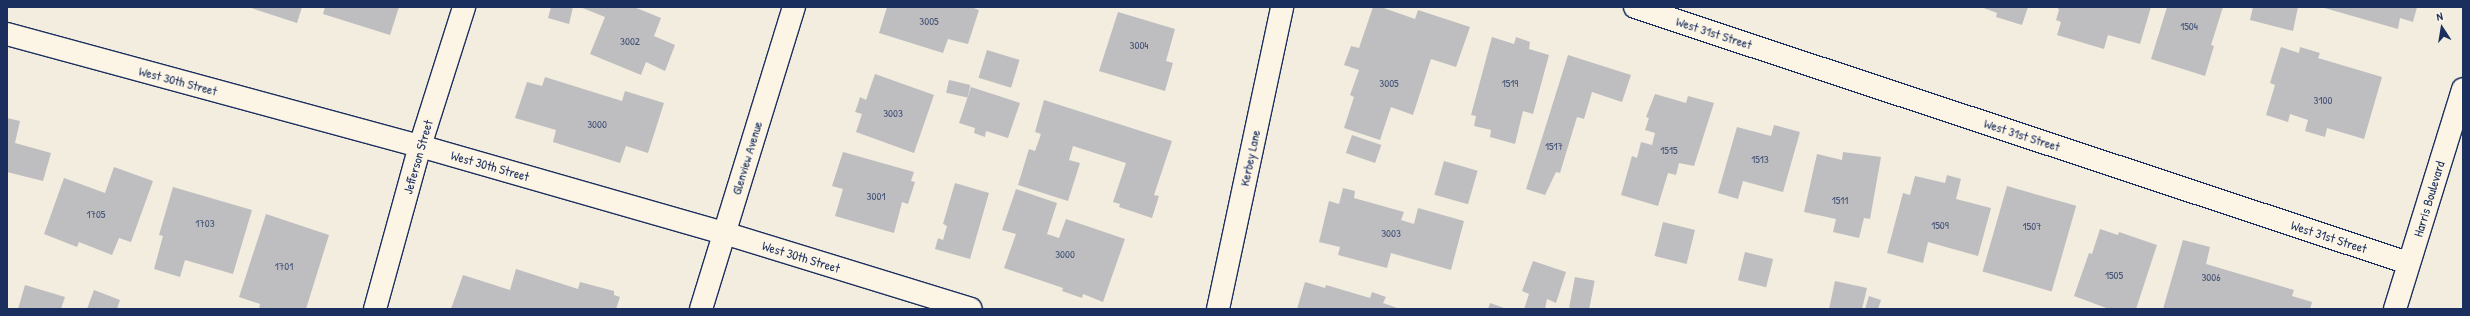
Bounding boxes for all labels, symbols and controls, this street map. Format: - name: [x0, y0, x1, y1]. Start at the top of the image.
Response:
- north arrow: [2422, 8, 2462, 48]
- text: N: [2435, 9, 2444, 24]
- street label: West 31st Street: [1674, 13, 1754, 53]
- house number: 3005: [919, 14, 939, 28]
- house number: 1504: [2180, 19, 2198, 33]
- house number: 3002: [620, 34, 640, 48]
- house number: 3004: [1130, 38, 1148, 52]
- street label: West 30th Street: [137, 63, 219, 99]
- house number: 3005: [1379, 76, 1399, 90]
- house number: 1519: [1502, 76, 1518, 90]
- house number: 3100: [2314, 93, 2332, 107]
- house number: 3003: [883, 106, 903, 120]
- street label: West 31st Street: [1982, 115, 2062, 155]
- house number: 3000: [587, 117, 607, 131]
- street label: Jefferson Street: [400, 118, 436, 196]
- street label: Glenview Avenue: [728, 119, 766, 197]
- street label: Kerbey Lane: [1236, 129, 1264, 187]
- house number: 1517: [1545, 139, 1563, 153]
- house number: 1515: [1660, 143, 1678, 157]
- street label: West 30th Street: [449, 147, 531, 185]
- house number: 1513: [1751, 152, 1769, 166]
- street label: Harris Boulevard: [2410, 159, 2448, 239]
- house number: 3001: [867, 189, 885, 203]
- house number: 1511: [1832, 193, 1848, 207]
- house number: 1705: [86, 207, 106, 221]
- house number: 1703: [195, 216, 215, 230]
- street label: West 31st Street: [2289, 217, 2369, 257]
- house number: 1509: [1931, 218, 1949, 232]
- house number: 1507: [2022, 219, 2042, 233]
- house number: 3003: [1381, 226, 1401, 240]
- street label: West 30th Street: [760, 238, 842, 276]
- house number: 3000: [1055, 247, 1075, 261]
- house number: 1701: [275, 259, 293, 273]
- house number: 1505: [2105, 268, 2123, 282]
- house number: 3006: [2201, 270, 2221, 284]

